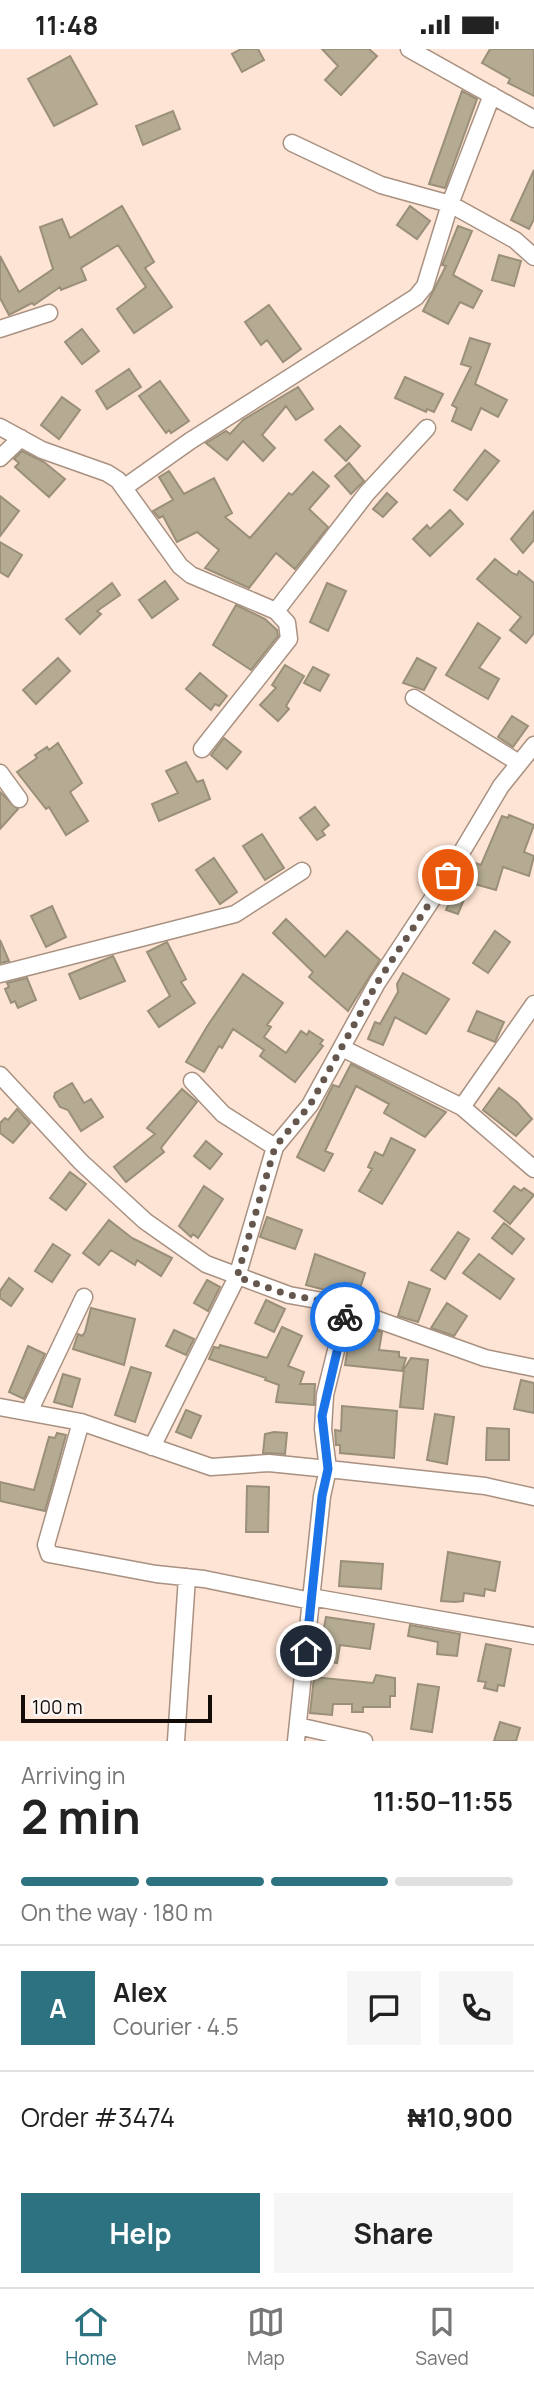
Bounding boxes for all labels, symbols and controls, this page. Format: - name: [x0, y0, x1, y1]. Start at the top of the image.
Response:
- text: 11:48: [35, 7, 98, 43]
- pin: [418, 845, 478, 905]
- icon: bag: [429, 856, 467, 894]
- courier: [310, 1282, 380, 1352]
- icon: bike: [326, 1298, 364, 1336]
- pin: [276, 1621, 336, 1681]
- icon: home: [287, 1632, 325, 1670]
- scale bar: [21, 1692, 212, 1724]
- text: 100 m: [32, 1694, 83, 1720]
- text: Arriving in: [21, 1759, 126, 1791]
- text: 11:50–11:55: [373, 1783, 513, 1819]
- text: 2 min: [21, 1785, 141, 1848]
- text: On the way · 180 m: [21, 1896, 213, 1928]
- button: chat: [347, 1971, 421, 2045]
- button: phone: [439, 1971, 513, 2045]
- text: Alex: [113, 1974, 167, 2010]
- text: A: [49, 1990, 67, 2026]
- text: Courier · 4.5: [113, 2010, 239, 2042]
- text: Order #3474: [21, 2099, 175, 2135]
- text: ₦10,900: [407, 2099, 513, 2135]
- button: Help: [21, 2193, 260, 2273]
- button: Share: [274, 2193, 513, 2273]
- tab: Home: [65, 2303, 117, 2371]
- tab: Map: [247, 2303, 285, 2371]
- tab: Saved: [415, 2303, 469, 2371]

